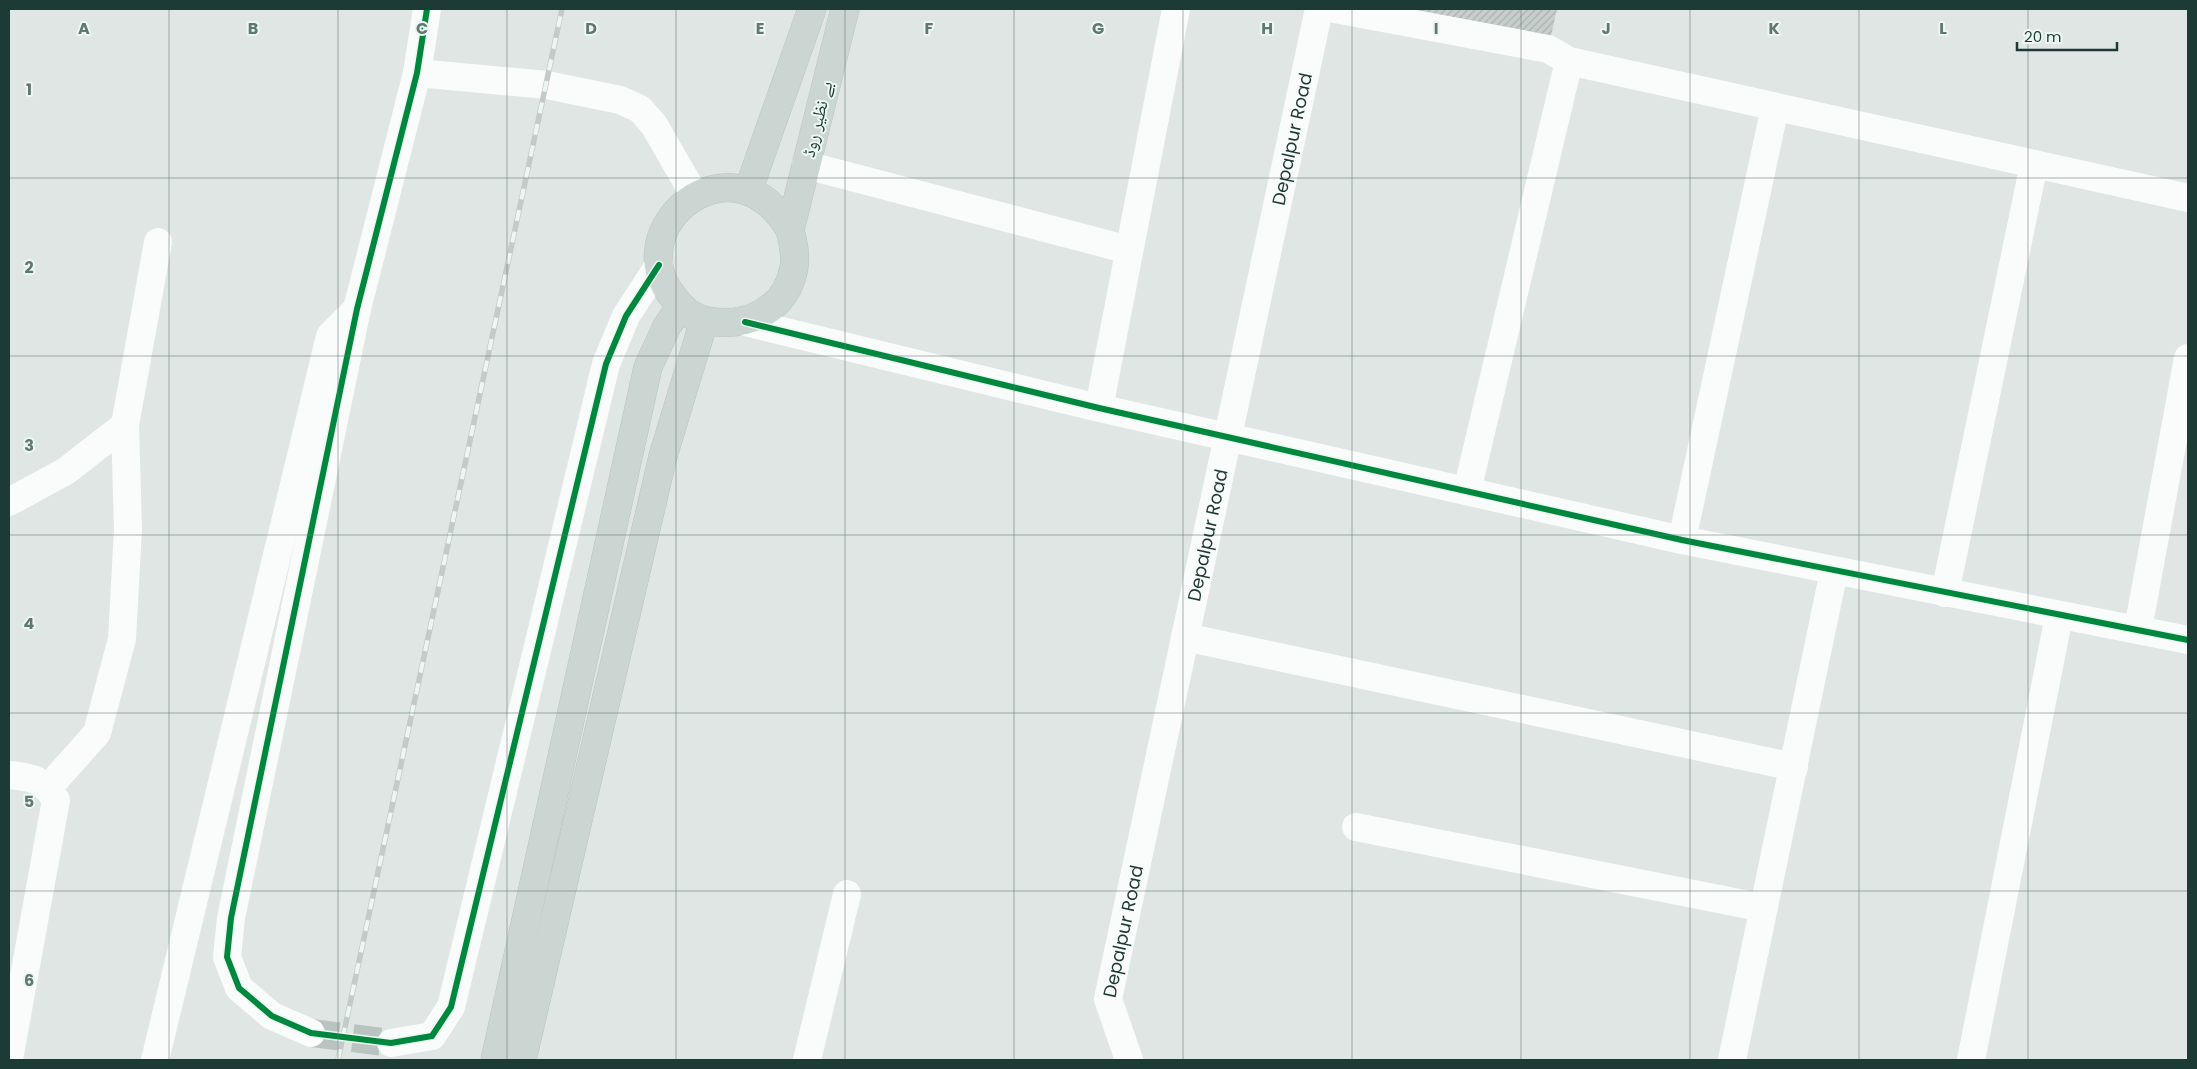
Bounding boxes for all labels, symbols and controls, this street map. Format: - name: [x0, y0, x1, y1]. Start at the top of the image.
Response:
- text: A: [78, 17, 90, 40]
- text: B: [248, 17, 258, 40]
- text: C: [416, 17, 428, 40]
- text: D: [585, 17, 597, 40]
- text: E: [756, 17, 764, 40]
- text: F: [925, 17, 934, 40]
- text: G: [1092, 17, 1104, 40]
- text: H: [1261, 17, 1273, 40]
- text: I: [1434, 17, 1438, 40]
- text: J: [1601, 17, 1611, 40]
- text: K: [1768, 17, 1780, 40]
- text: L: [1939, 17, 1947, 40]
- scale bar: [2017, 20, 2117, 52]
- text: 20 m: [2024, 26, 2062, 47]
- street label: Depalpur Road: [1265, 70, 1318, 207]
- text: 1: [26, 78, 32, 101]
- street label: بے نظیر روڈ: [795, 78, 839, 160]
- text: 2: [24, 256, 34, 279]
- text: 3: [24, 434, 34, 457]
- street label: Depalpur Road: [1181, 466, 1233, 603]
- text: 4: [24, 612, 35, 635]
- text: 5: [24, 790, 34, 813]
- street label: Depalpur Road: [1096, 863, 1149, 1000]
- text: 6: [24, 969, 34, 992]

